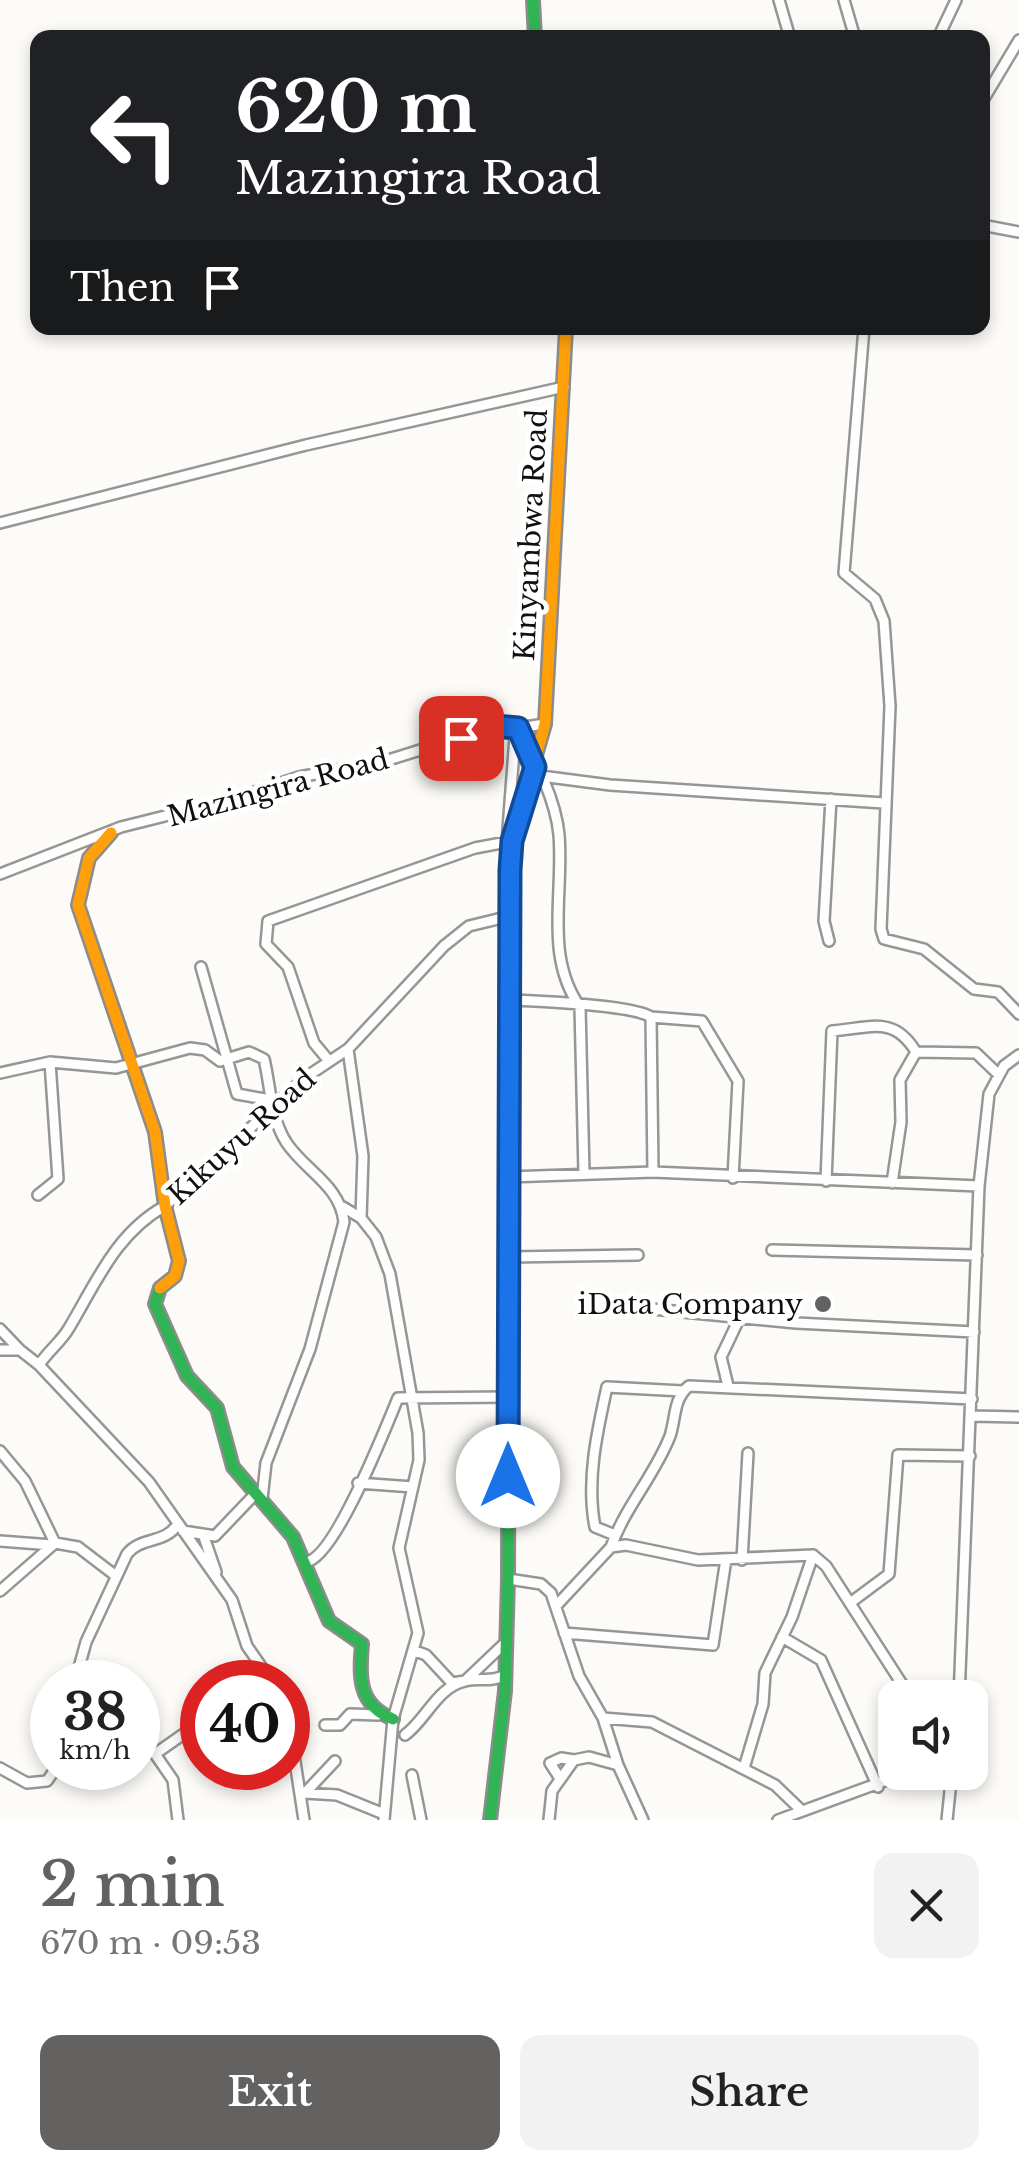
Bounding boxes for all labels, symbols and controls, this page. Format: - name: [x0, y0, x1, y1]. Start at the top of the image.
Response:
- text: 620 m: [235, 64, 477, 151]
- icon: left: [70, 70, 200, 200]
- text: Mazingira Road: [235, 150, 601, 206]
- icon: arrive: [195, 260, 250, 315]
- text: Then: [70, 264, 175, 311]
- street label: Kinyambwa Road: [507, 408, 555, 662]
- pin: [419, 696, 504, 781]
- icon: arrive: [434, 711, 489, 766]
- street label: Mazingira Road: [163, 742, 393, 834]
- street label: Kikuyu Road: [161, 1062, 323, 1212]
- place label: iData Company: [578, 1287, 803, 1322]
- marker: iData Company: [812, 1293, 834, 1315]
- position arrow: [456, 1424, 560, 1528]
- speed limit sign: 40: [180, 1660, 310, 1790]
- map controls: [878, 1680, 988, 1790]
- button: sound: [878, 1680, 988, 1790]
- text: 38: [63, 1681, 127, 1744]
- text: km/h: [60, 1735, 130, 1766]
- text: 2 min: [40, 1848, 225, 1922]
- button: close: [874, 1853, 979, 1958]
- text: 670 m · 09:53: [40, 1923, 261, 1963]
- button: Exit: [40, 2035, 500, 2150]
- button: Share: [520, 2035, 979, 2150]

